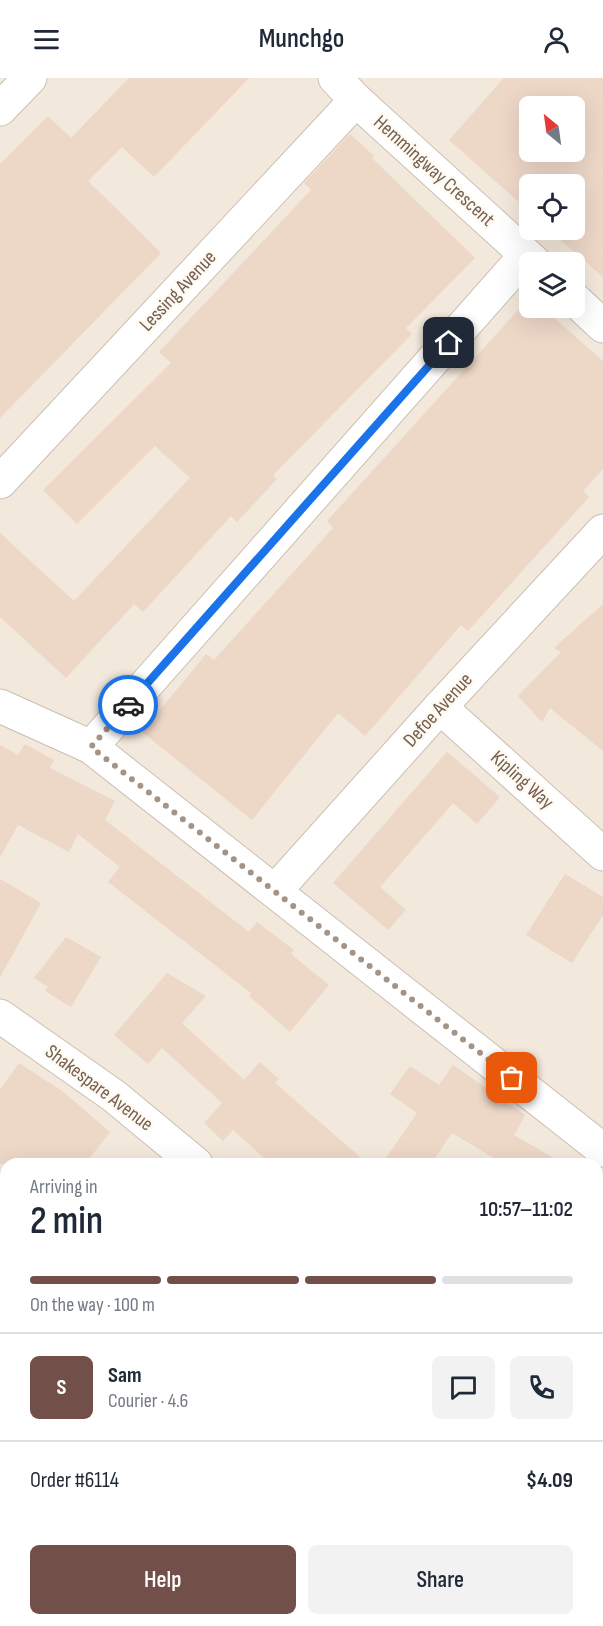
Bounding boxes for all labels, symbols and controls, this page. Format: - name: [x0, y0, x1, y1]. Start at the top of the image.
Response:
- icon: menu: [30, 23, 63, 56]
- text: Munchgo: [259, 23, 344, 55]
- icon: person: [540, 23, 573, 56]
- north arrow: [519, 96, 585, 162]
- map controls: [519, 96, 585, 318]
- street label: Hemmingway Crescent: [369, 110, 499, 232]
- button: locate: [519, 174, 585, 240]
- street label: Lessing Avenue: [135, 246, 221, 336]
- button: layers: [519, 252, 585, 318]
- pin: [423, 317, 474, 368]
- icon: home: [432, 326, 465, 359]
- street label: Defoe Avenue: [398, 668, 478, 752]
- courier: [98, 675, 158, 735]
- icon: car: [112, 689, 145, 722]
- street label: Kipling Way: [486, 746, 559, 815]
- street label: Shakespare Avenue: [40, 1040, 158, 1136]
- pin: [486, 1052, 537, 1103]
- icon: bag: [495, 1061, 528, 1094]
- text: Arriving in: [30, 1175, 98, 1199]
- text: 10:57–11:02: [480, 1196, 573, 1223]
- text: 2 min: [30, 1198, 103, 1245]
- text: On the way · 100 m: [30, 1293, 155, 1317]
- button: chat: [432, 1356, 495, 1419]
- button: phone: [510, 1356, 573, 1419]
- text: Sam: [108, 1362, 142, 1389]
- text: S: [57, 1374, 66, 1401]
- text: Courier · 4.6: [108, 1389, 188, 1413]
- text: Order #6114: [30, 1467, 119, 1494]
- text: $4.09: [526, 1467, 573, 1494]
- button: Help: [30, 1545, 296, 1614]
- button: Share: [308, 1545, 573, 1614]

